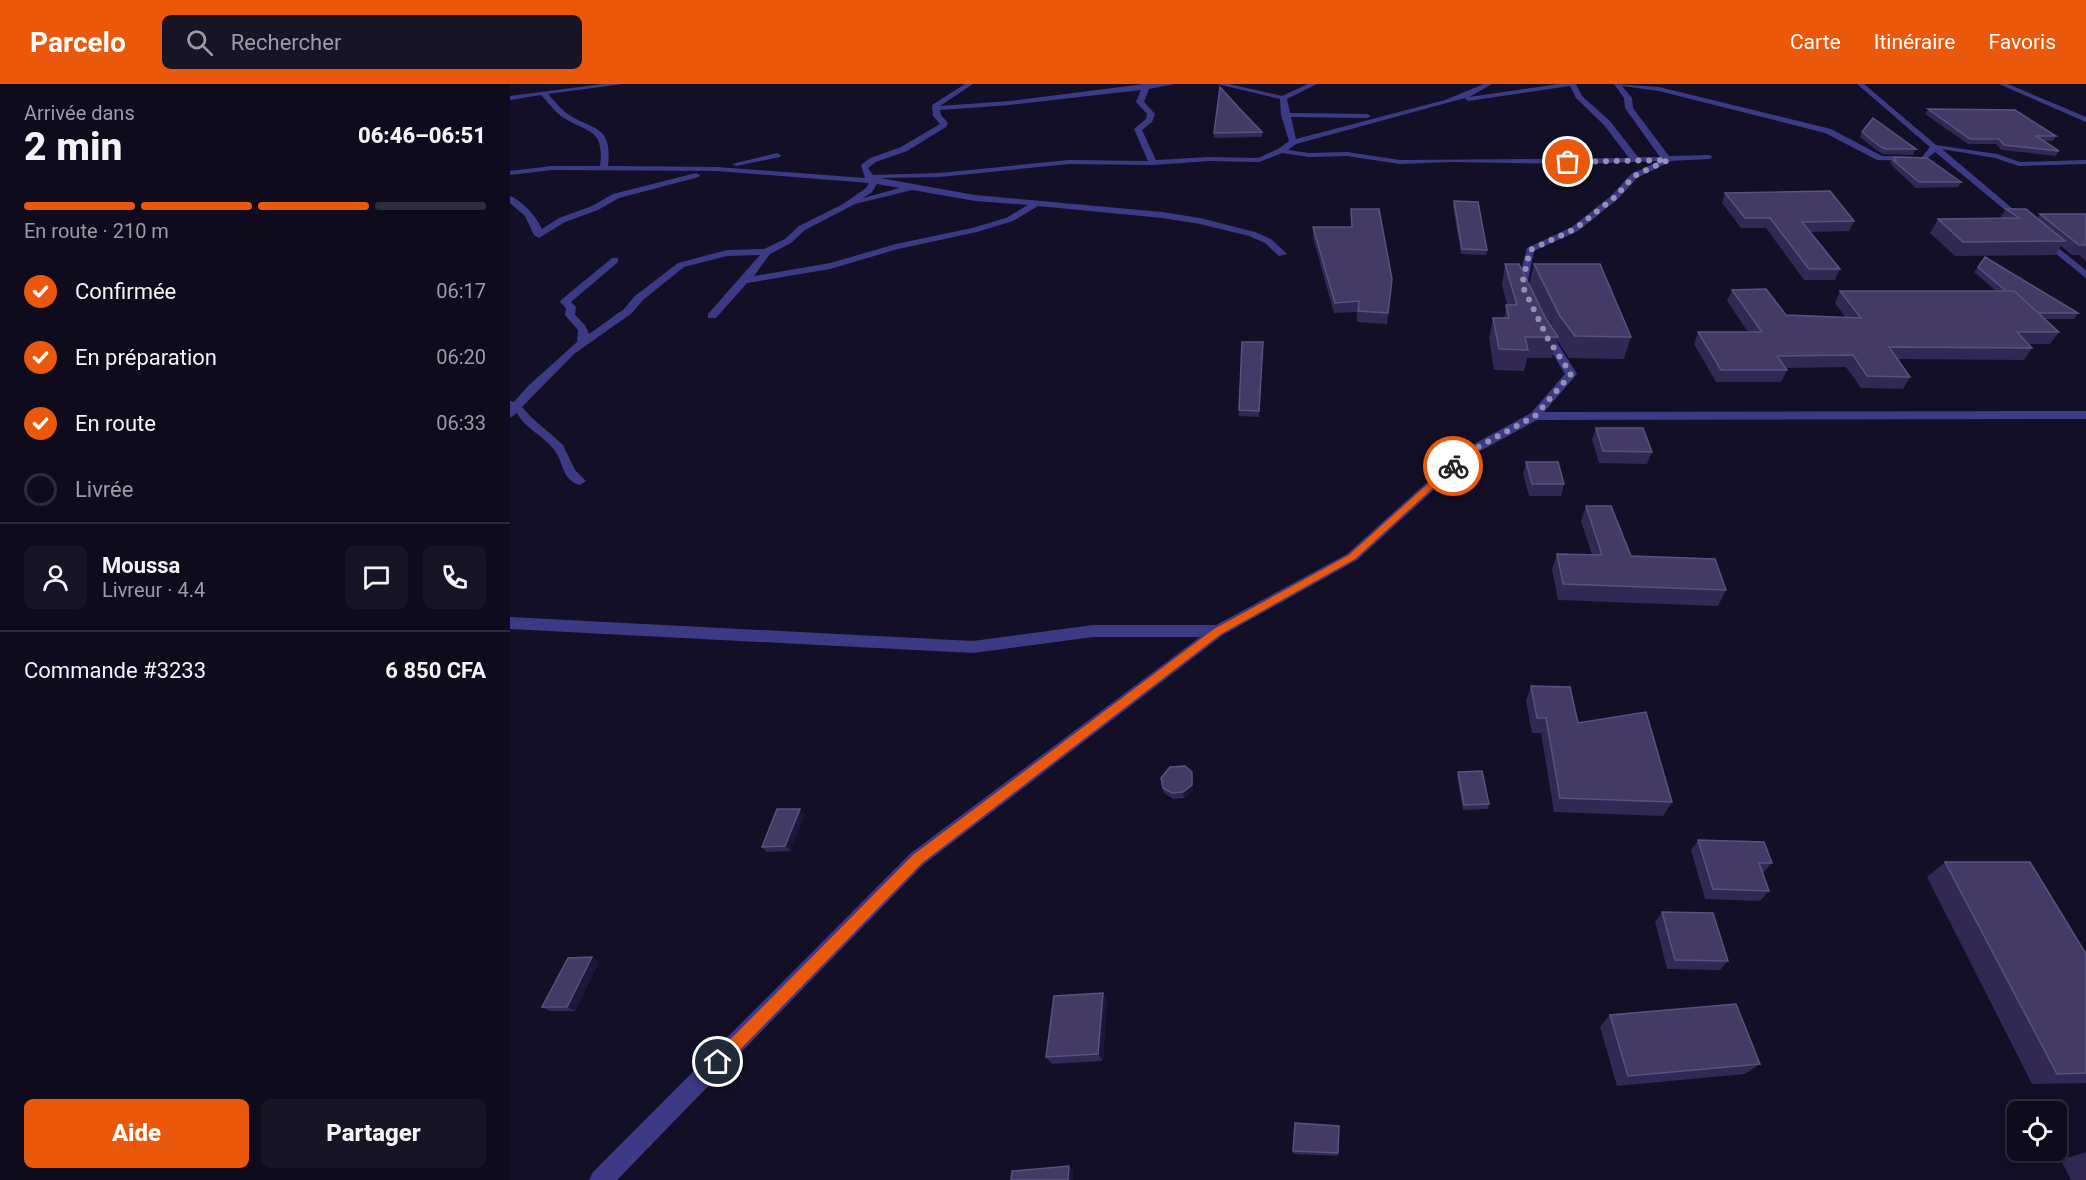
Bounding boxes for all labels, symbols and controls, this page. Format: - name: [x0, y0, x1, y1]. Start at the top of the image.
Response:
- search box: [162, 15, 582, 69]
- text: Parcelo: [30, 26, 126, 59]
- icon: search: [183, 26, 216, 59]
- text: Rechercher: [231, 30, 341, 55]
- text: Carte: [1790, 30, 1841, 54]
- text: Itinéraire: [1874, 30, 1955, 54]
- text: Favoris: [1988, 30, 2056, 54]
- text: Arrivée dans: [24, 101, 135, 125]
- text: 06:46–06:51: [358, 123, 486, 148]
- text: 2 min: [24, 124, 122, 170]
- pin: [1542, 136, 1593, 187]
- icon: bag: [1551, 145, 1584, 178]
- text: En route · 210 m: [24, 219, 169, 243]
- icon: check: [24, 275, 57, 308]
- text: Confirmée: [75, 279, 176, 304]
- text: 06:17: [436, 279, 486, 303]
- icon: check: [24, 341, 57, 374]
- text: En préparation: [75, 345, 217, 370]
- text: 06:20: [436, 345, 486, 369]
- icon: check: [24, 407, 57, 440]
- text: En route: [75, 411, 156, 436]
- text: 06:33: [436, 411, 486, 435]
- courier: [1423, 436, 1483, 496]
- icon: bike: [1437, 450, 1470, 483]
- text: Livrée: [75, 477, 133, 502]
- button: person: [24, 546, 87, 609]
- button: chat: [345, 546, 408, 609]
- button: phone: [423, 546, 486, 609]
- text: Moussa: [102, 553, 180, 578]
- text: Livreur · 4.4: [102, 578, 205, 602]
- text: Commande #3233: [24, 658, 206, 683]
- text: 6 850 CFA: [385, 658, 486, 683]
- pin: [692, 1036, 743, 1087]
- icon: home: [701, 1045, 734, 1078]
- button: Aide: [24, 1099, 249, 1168]
- button: Partager: [261, 1099, 486, 1168]
- map controls: [2007, 1101, 2067, 1161]
- button: locate: [2007, 1101, 2067, 1161]

